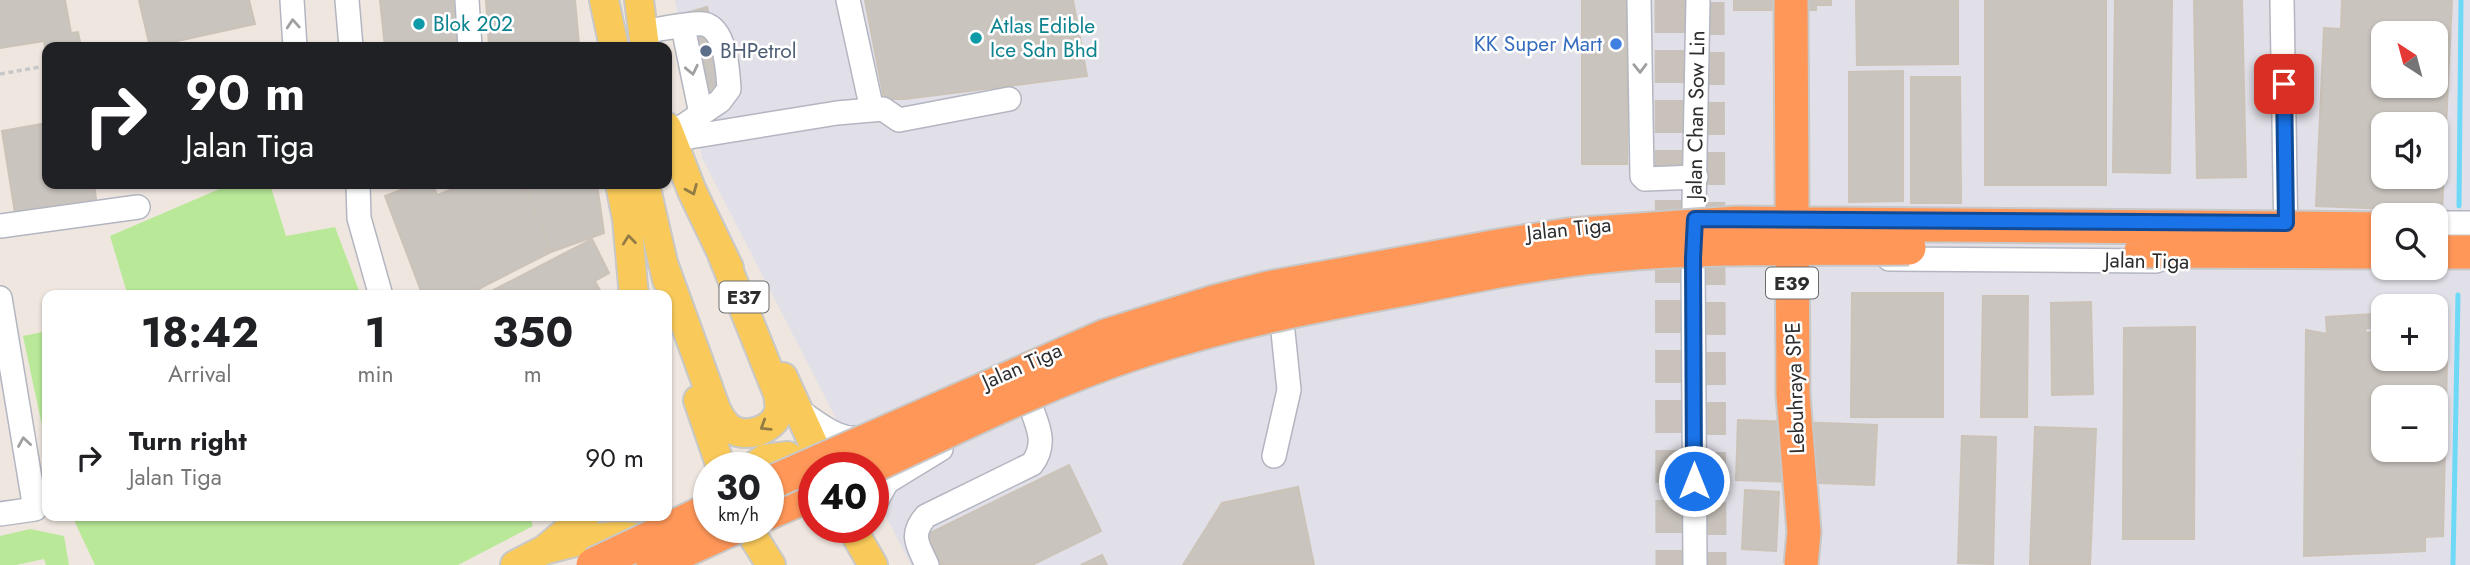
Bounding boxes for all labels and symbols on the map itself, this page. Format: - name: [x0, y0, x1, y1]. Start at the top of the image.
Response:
- place label: Blok 202: [433, 9, 513, 39]
- place label: Atlas Edible Ice Sdn Bhd: [990, 11, 1098, 65]
- marker: Blok 202: [411, 16, 427, 32]
- one-way arrow: [286, 18, 301, 29]
- north arrow: [2371, 21, 2448, 98]
- place label: KK Super Mart: [1474, 29, 1602, 59]
- marker: Atlas Edible Ice Sdn Bhd: [968, 30, 984, 46]
- street label: Jalan Chan Sow Lin: [1679, 30, 1712, 203]
- place label: BHPetrol: [720, 36, 797, 66]
- marker: KK Super Mart: [1608, 36, 1624, 52]
- marker: BHPetrol: [698, 43, 714, 59]
- pin: [2254, 54, 2314, 114]
- one-way arrow: [1632, 63, 1648, 74]
- one-way arrow: [683, 64, 698, 76]
- one-way arrow: [684, 183, 698, 195]
- street label: Jalan Tiga: [1522, 210, 1613, 249]
- one-way arrow: [621, 234, 636, 245]
- street label: Jalan Tiga: [2101, 245, 2190, 277]
- road number: E39: [1766, 268, 1818, 298]
- road number: E37: [720, 282, 768, 312]
- street label: Lebuhraya SPE: [1778, 322, 1812, 454]
- street label: Jalan Tiga: [974, 335, 1067, 398]
- one-way arrow: [759, 418, 772, 431]
- one-way arrow: [17, 436, 32, 448]
- position arrow: [1657, 444, 1731, 518]
- speed limit sign: 40: [798, 452, 889, 543]

